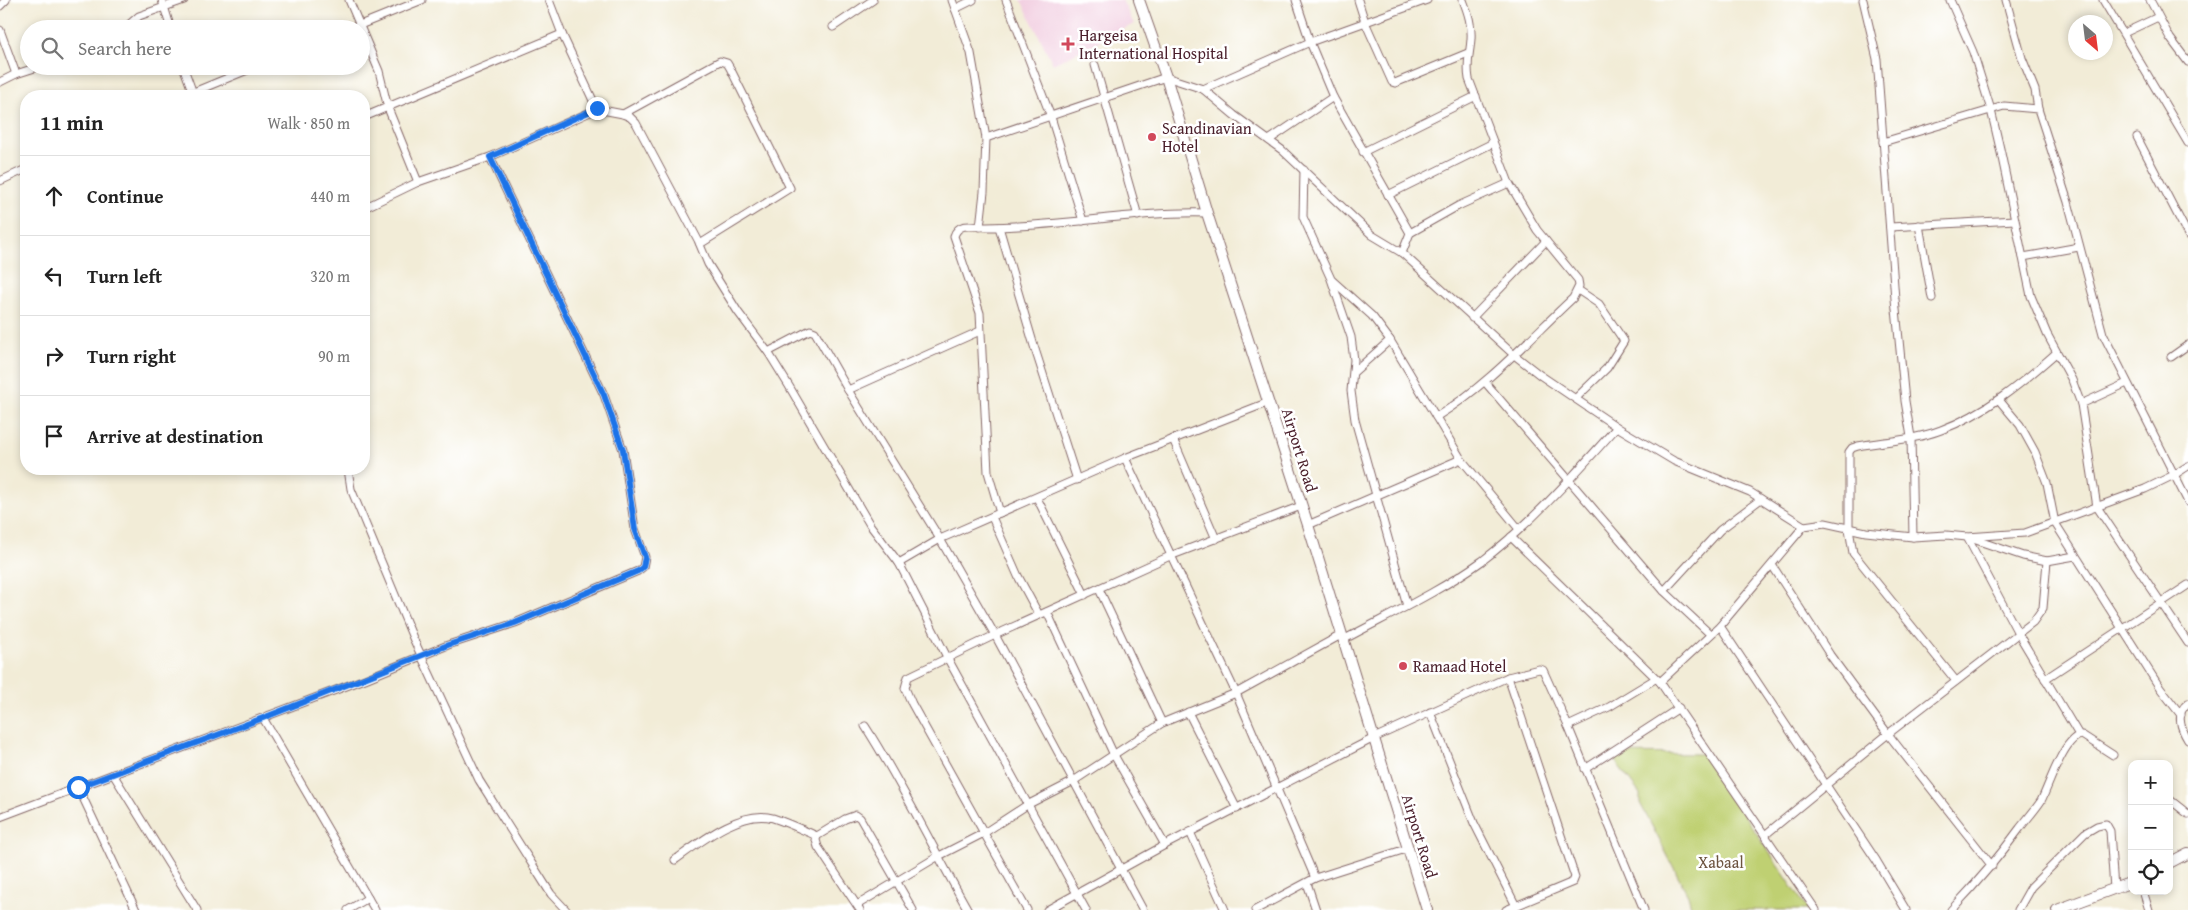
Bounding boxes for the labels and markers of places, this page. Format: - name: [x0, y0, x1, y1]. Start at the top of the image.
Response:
- place label: Hargeisa International Hospital: [1079, 23, 1229, 65]
- marker: Hargeisa International Hospital: [1061, 37, 1075, 51]
- place label: Scandinavian Hotel: [1162, 116, 1252, 158]
- marker: Scandinavian Hotel: [1146, 131, 1158, 143]
- place label: Ramaad Hotel: [1413, 654, 1507, 678]
- marker: Ramaad Hotel: [1397, 660, 1409, 672]

